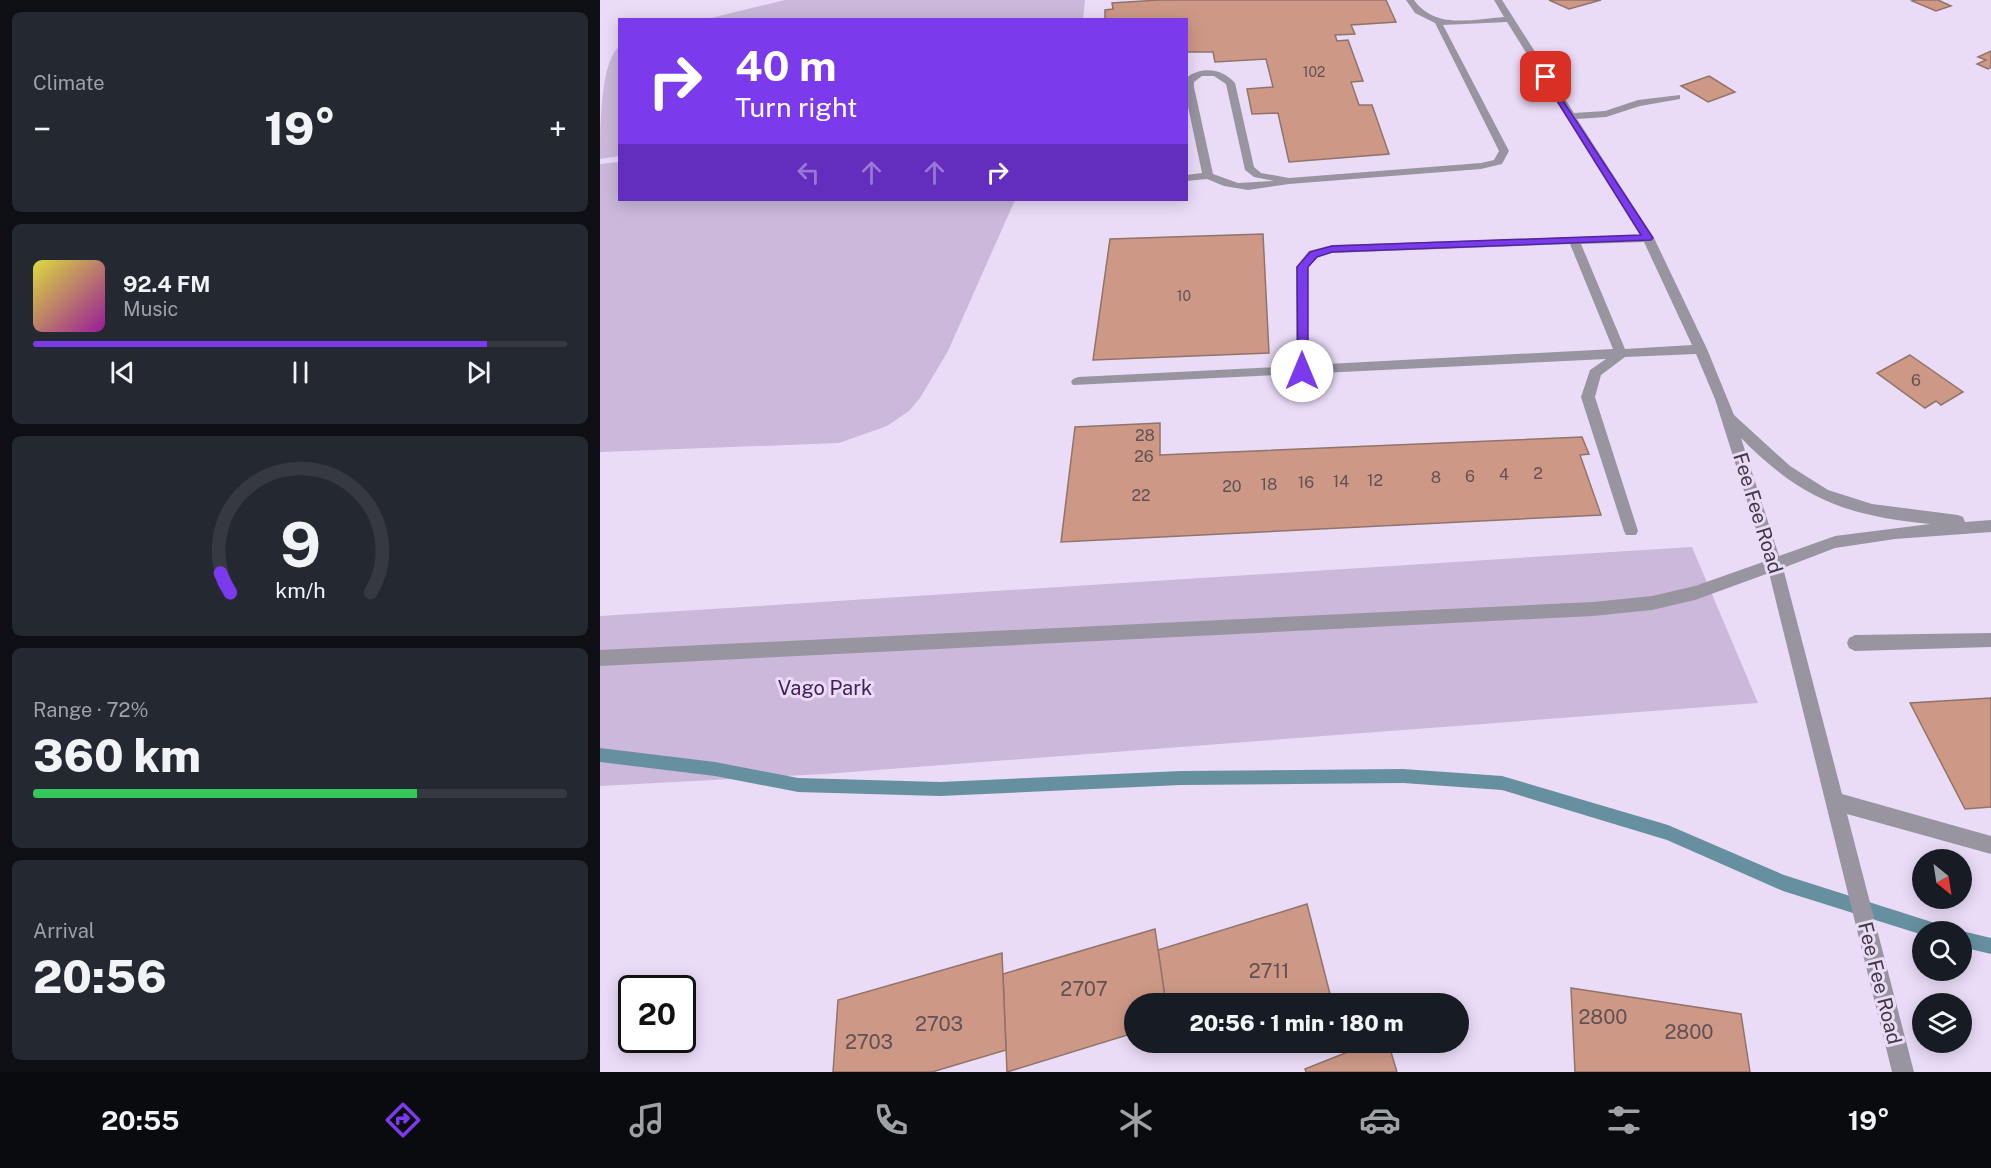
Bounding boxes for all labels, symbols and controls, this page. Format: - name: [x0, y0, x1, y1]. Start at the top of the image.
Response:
- text: 40 m: [735, 41, 837, 90]
- icon: right: [636, 42, 714, 120]
- pin: [1520, 51, 1571, 102]
- icon: arrive: [1529, 60, 1562, 93]
- house number: 102: [1303, 64, 1325, 80]
- text: Climate: [33, 71, 105, 95]
- text: Turn right: [735, 91, 858, 123]
- text: 19°: [264, 102, 336, 155]
- text: −: [33, 110, 51, 148]
- text: +: [549, 110, 567, 148]
- icon: left: [792, 156, 825, 189]
- icon: ahead: [855, 156, 888, 189]
- icon: ahead: [918, 156, 951, 189]
- icon: right: [981, 156, 1014, 189]
- text: 92.4 FM: [123, 271, 210, 297]
- house number: 10: [1177, 288, 1191, 304]
- text: Music: [123, 297, 178, 321]
- position arrow: [1270, 339, 1334, 403]
- icon: previous: [106, 356, 139, 389]
- icon: pause: [284, 356, 317, 389]
- icon: next: [462, 356, 495, 389]
- house number: 6: [1911, 371, 1921, 390]
- house number: 28: [1135, 426, 1155, 445]
- house number: 26: [1134, 447, 1154, 466]
- street label: Fee Fee Road: [1728, 450, 1788, 576]
- house number: 2: [1533, 464, 1543, 483]
- house number: 4: [1499, 465, 1509, 484]
- house number: 6: [1465, 467, 1475, 486]
- house number: 8: [1431, 468, 1441, 487]
- house number: 12: [1367, 471, 1383, 490]
- house number: 14: [1333, 472, 1349, 491]
- house number: 16: [1298, 473, 1314, 492]
- house number: 18: [1261, 475, 1277, 494]
- house number: 20: [1222, 477, 1242, 496]
- house number: 22: [1131, 486, 1151, 505]
- text: 9: [279, 508, 321, 581]
- text: km/h: [275, 578, 325, 603]
- park label: Vago Park: [778, 676, 872, 700]
- text: Range · 72%: [33, 698, 149, 722]
- text: 360 km: [33, 729, 201, 782]
- north arrow: [1912, 849, 1972, 909]
- map controls: [1912, 849, 1972, 1053]
- text: Arrival: [33, 919, 95, 943]
- street label: Fee Fee Road: [1853, 919, 1907, 1047]
- button: search: [1912, 921, 1972, 981]
- text: 20:56: [33, 950, 167, 1003]
- house number: 2711: [1249, 959, 1289, 983]
- speed limit sign: 20: [618, 975, 696, 1053]
- house number: 2707: [1060, 977, 1108, 1001]
- button: layers: [1912, 993, 1972, 1053]
- house number: 2800: [1578, 1005, 1628, 1029]
- text: 20:56 · 1 min · 180 m: [1189, 1010, 1404, 1036]
- house number: 2703: [915, 1012, 963, 1036]
- house number: 2800: [1664, 1020, 1714, 1044]
- house number: 2703: [845, 1030, 893, 1054]
- icon: directions: [382, 1099, 424, 1141]
- icon: music: [626, 1099, 668, 1141]
- icon: phone: [870, 1099, 912, 1141]
- icon: climate: [1115, 1099, 1157, 1141]
- icon: car: [1359, 1099, 1401, 1141]
- icon: filters: [1603, 1099, 1645, 1141]
- text: 20:55: [101, 1104, 179, 1136]
- text: 19°: [1848, 1104, 1890, 1136]

